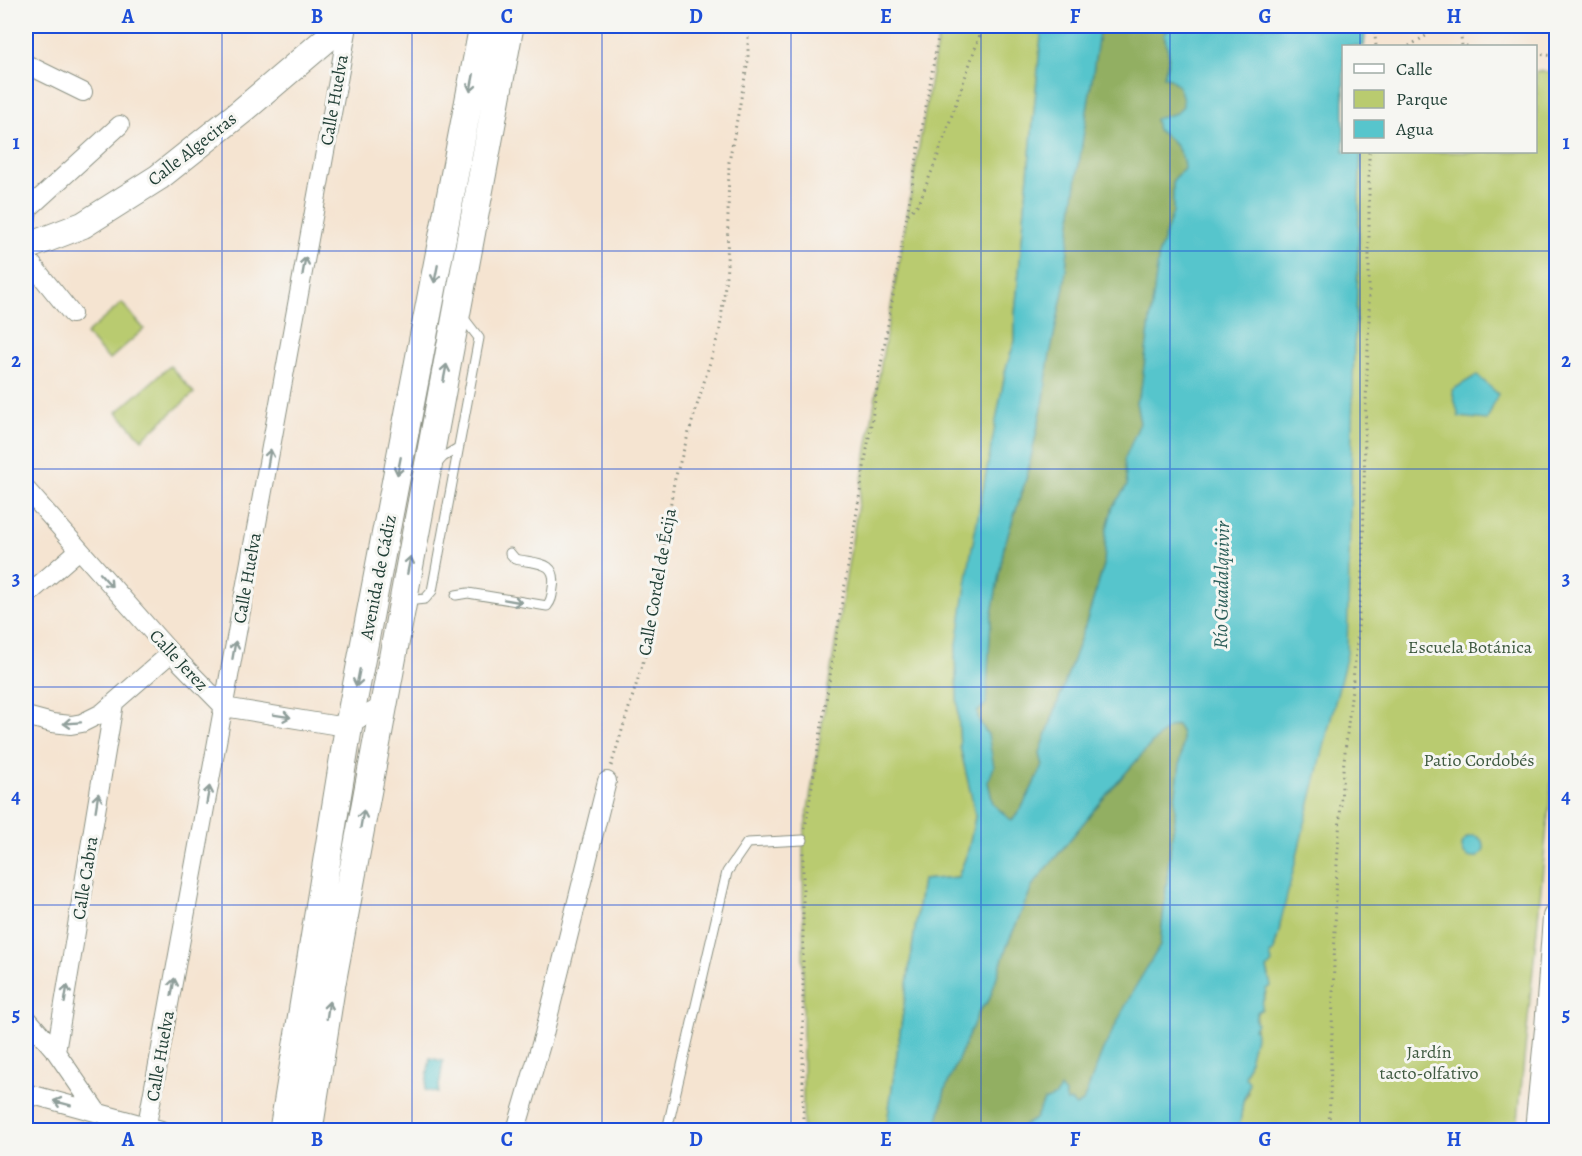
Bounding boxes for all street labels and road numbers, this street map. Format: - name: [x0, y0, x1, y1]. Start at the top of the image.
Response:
- street label: Calle Huelva: [314, 52, 354, 147]
- street label: Calle Algeciras: [143, 107, 241, 191]
- street label: Calle Cordel de Écija: [632, 506, 682, 658]
- street label: Avenida de Cádiz: [354, 513, 402, 642]
- street label: Calle Huelva: [227, 530, 267, 625]
- street label: Calle Jerez: [144, 624, 214, 696]
- street label: Calle Cabra: [67, 834, 104, 921]
- street label: Calle Huelva: [140, 1008, 180, 1103]

